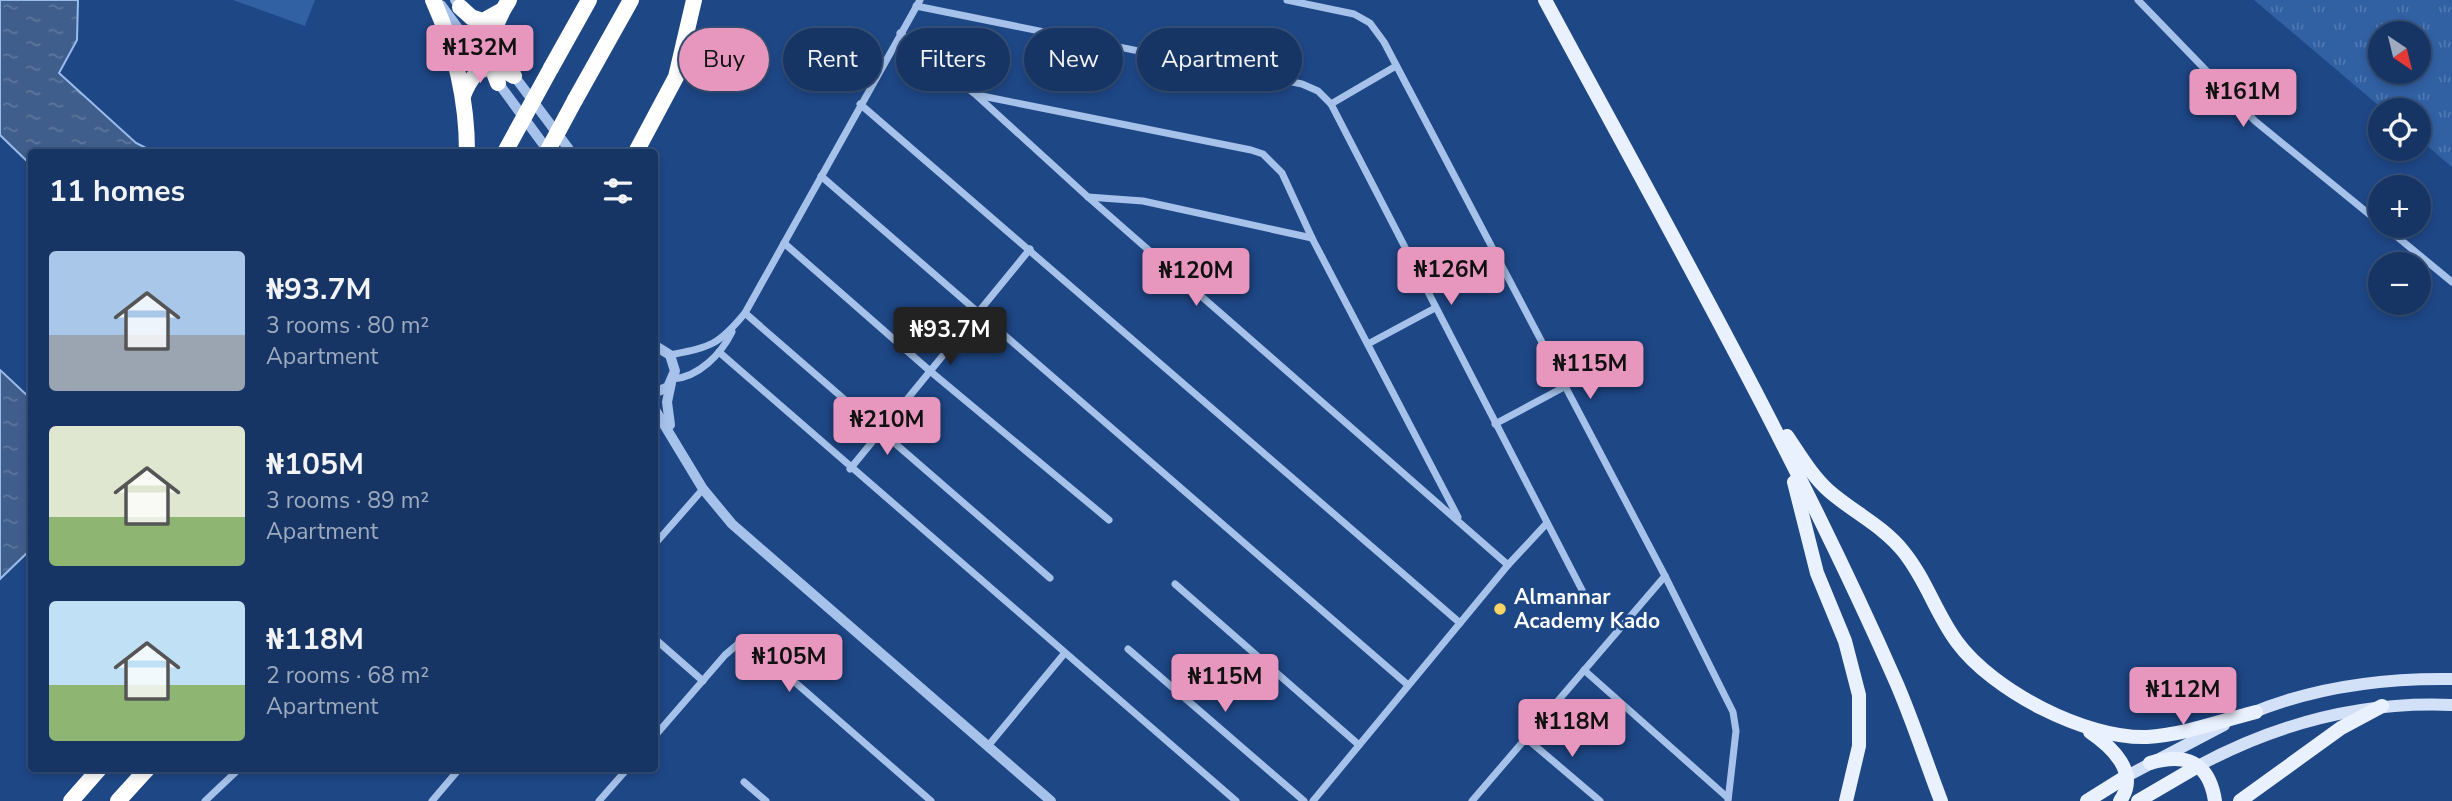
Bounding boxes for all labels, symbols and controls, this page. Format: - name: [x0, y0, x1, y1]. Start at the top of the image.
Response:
- north arrow: [2368, 21, 2431, 84]
- map controls: [2368, 21, 2431, 315]
- pin: ₦132M: [431, 25, 529, 85]
- chip: Buy: [679, 28, 769, 91]
- chip: Rent: [783, 28, 882, 91]
- chip: Filters: [896, 28, 1010, 91]
- chip: New: [1024, 28, 1123, 91]
- chip: Apartment: [1137, 28, 1302, 91]
- text: ₦132M: [442, 32, 518, 63]
- pin: ₦161M: [2194, 69, 2292, 129]
- text: ₦161M: [2205, 76, 2281, 107]
- button: locate: [2368, 98, 2431, 161]
- text: 11 homes: [49, 171, 185, 212]
- icon: filters: [599, 172, 637, 210]
- button: +: [2368, 175, 2431, 238]
- pin: ₦126M: [1402, 247, 1500, 307]
- pin: ₦120M: [1147, 248, 1245, 308]
- button: −: [2368, 252, 2431, 315]
- text: ₦126M: [1413, 254, 1489, 285]
- text: ₦120M: [1158, 255, 1234, 286]
- text: ₦93.7M: [266, 269, 371, 310]
- icon: home: [105, 279, 189, 363]
- pin: ₦93.7M: [893, 308, 1007, 367]
- text: 3 rooms · 80 m²: [266, 310, 429, 341]
- text: ₦93.7M: [910, 314, 990, 345]
- text: Apartment: [266, 341, 378, 372]
- pin: ₦115M: [1541, 342, 1639, 401]
- text: ₦115M: [1552, 348, 1628, 379]
- pin: ₦210M: [838, 398, 936, 457]
- text: ₦210M: [849, 404, 925, 435]
- text: ₦105M: [266, 444, 364, 485]
- icon: home: [105, 454, 189, 538]
- text: 3 rooms · 89 m²: [266, 485, 429, 516]
- text: Apartment: [266, 516, 378, 547]
- place label: Almannar Academy Kado: [1514, 583, 1660, 635]
- marker: Almannar Academy Kado: [1492, 601, 1508, 617]
- text: ₦118M: [266, 619, 364, 660]
- icon: home: [105, 629, 189, 713]
- pin: ₦105M: [740, 634, 838, 694]
- text: ₦105M: [751, 641, 827, 672]
- pin: ₦115M: [1176, 654, 1274, 714]
- text: 2 rooms · 68 m²: [266, 660, 429, 691]
- text: ₦115M: [1187, 661, 1263, 692]
- pin: ₦112M: [2134, 668, 2232, 727]
- text: ₦112M: [2145, 674, 2221, 705]
- text: Apartment: [266, 691, 378, 722]
- pin: ₦118M: [1523, 700, 1621, 759]
- text: ₦118M: [1534, 706, 1610, 737]

